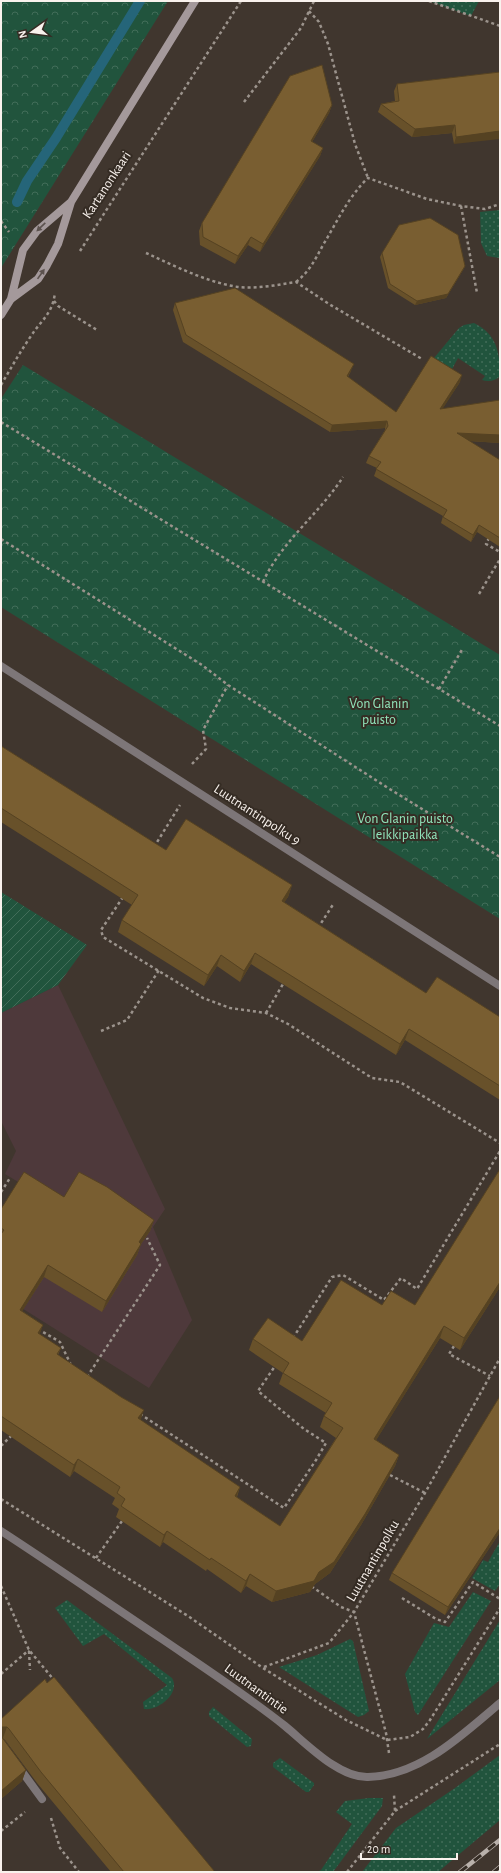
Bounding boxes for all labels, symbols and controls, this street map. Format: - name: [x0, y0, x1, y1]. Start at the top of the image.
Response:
- north arrow: [12, 12, 52, 52]
- text: N: [17, 29, 29, 39]
- street label: Kartanonkaari: [80, 149, 134, 221]
- one-way arrow: [36, 222, 46, 232]
- one-way arrow: [37, 269, 45, 280]
- park label: Von Glanin puisto: [349, 697, 409, 727]
- street label: Luutnantinpolku 9: [211, 782, 303, 848]
- park label: Von Glanin puisto leikkipaikka: [357, 812, 453, 842]
- street label: Luutnantinpolku: [344, 1518, 402, 1604]
- street label: Luutnantintie: [222, 1661, 290, 1717]
- scale bar: [361, 1835, 457, 1861]
- text: 20 m: [367, 1843, 390, 1855]

